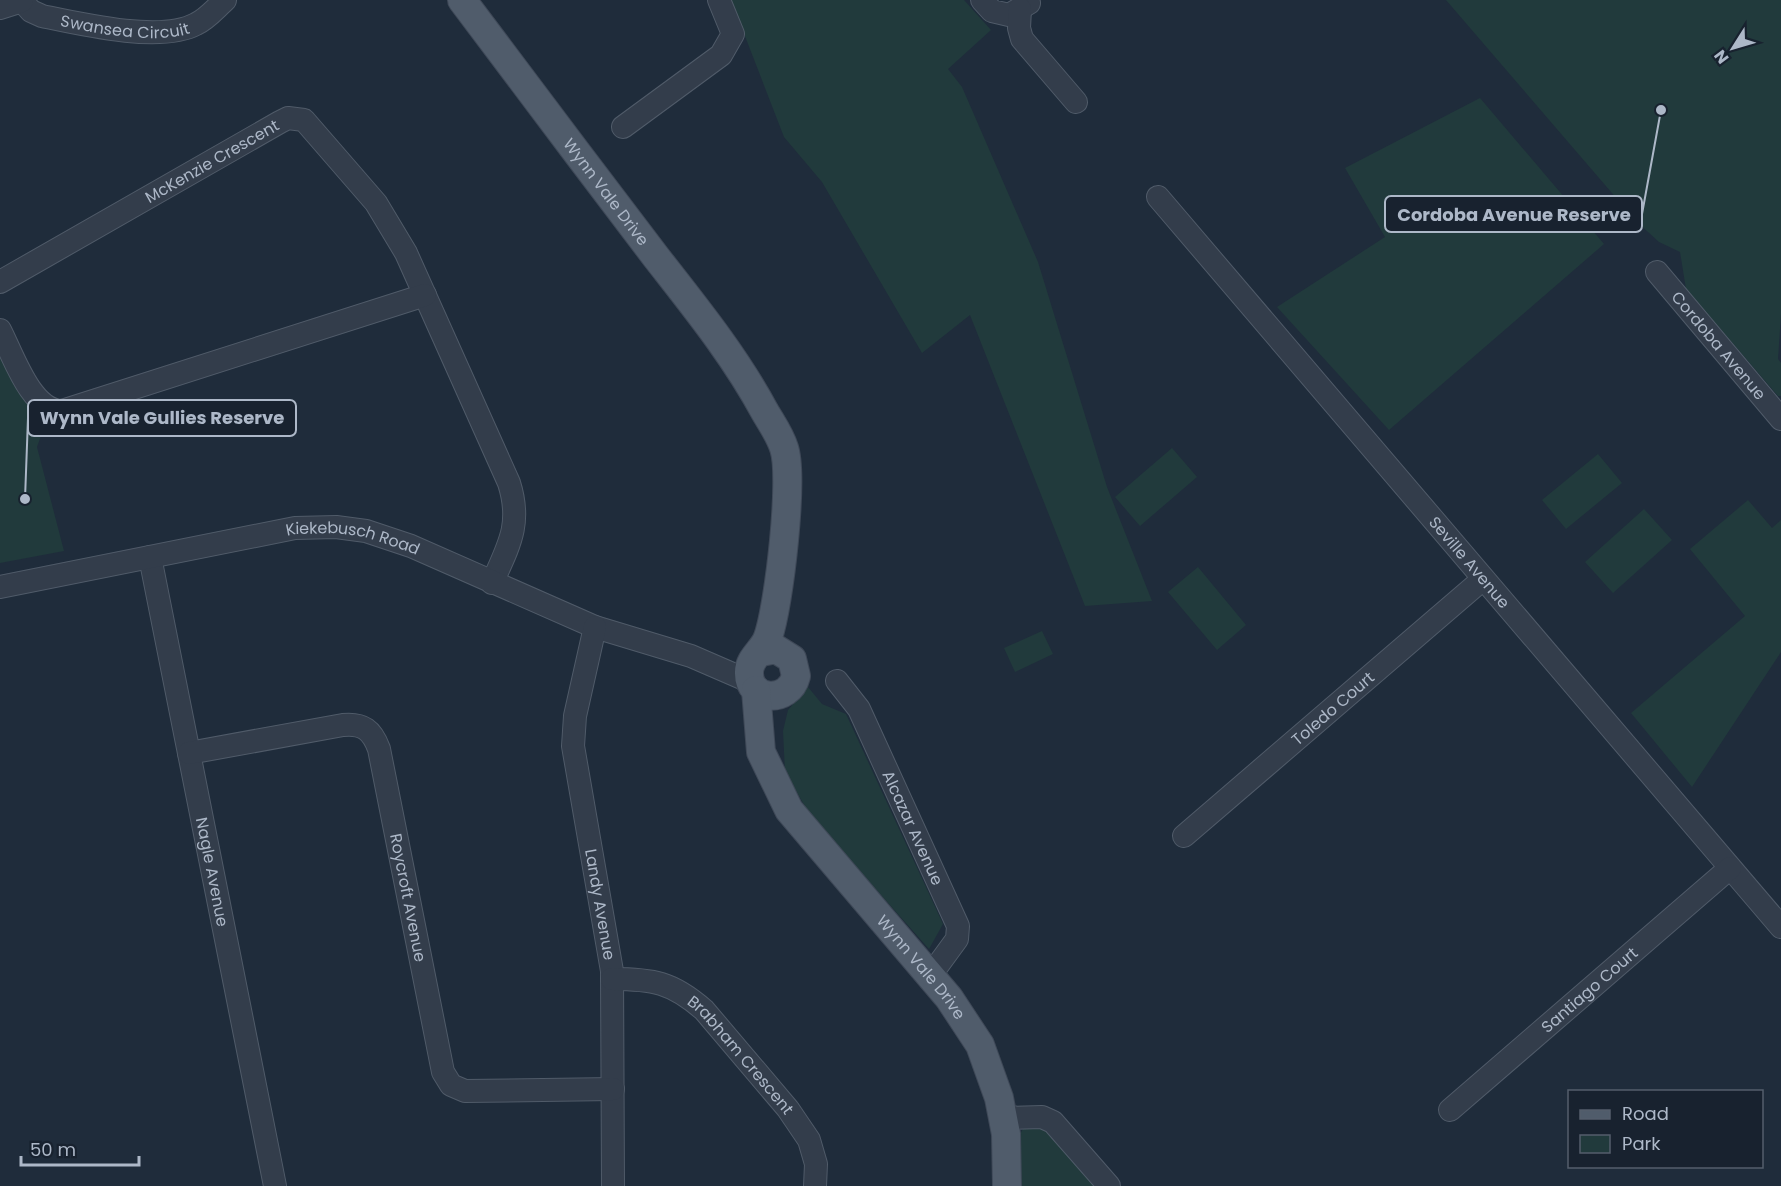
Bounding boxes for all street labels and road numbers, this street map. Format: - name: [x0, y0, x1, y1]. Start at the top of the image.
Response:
- street label: Swansea Circuit: [59, 9, 192, 44]
- street label: McKenzie Crescent: [141, 113, 283, 208]
- street label: Wynn Vale Drive: [558, 133, 655, 250]
- street label: Cordoba Avenue: [1666, 286, 1771, 405]
- street label: Seville Avenue: [1424, 511, 1516, 613]
- street label: Kiekebusch Road: [284, 515, 424, 560]
- street label: Toledo Court: [1286, 666, 1379, 750]
- street label: Alcazar Avenue: [877, 767, 949, 889]
- street label: Nagle Avenue: [190, 815, 235, 929]
- street label: Roycroft Avenue: [385, 831, 432, 964]
- street label: Landy Avenue: [580, 847, 621, 962]
- street label: Wynn Vale Drive: [871, 910, 971, 1024]
- street label: Santiago Court: [1536, 941, 1643, 1038]
- street label: Brabham Crescent: [683, 990, 800, 1119]

